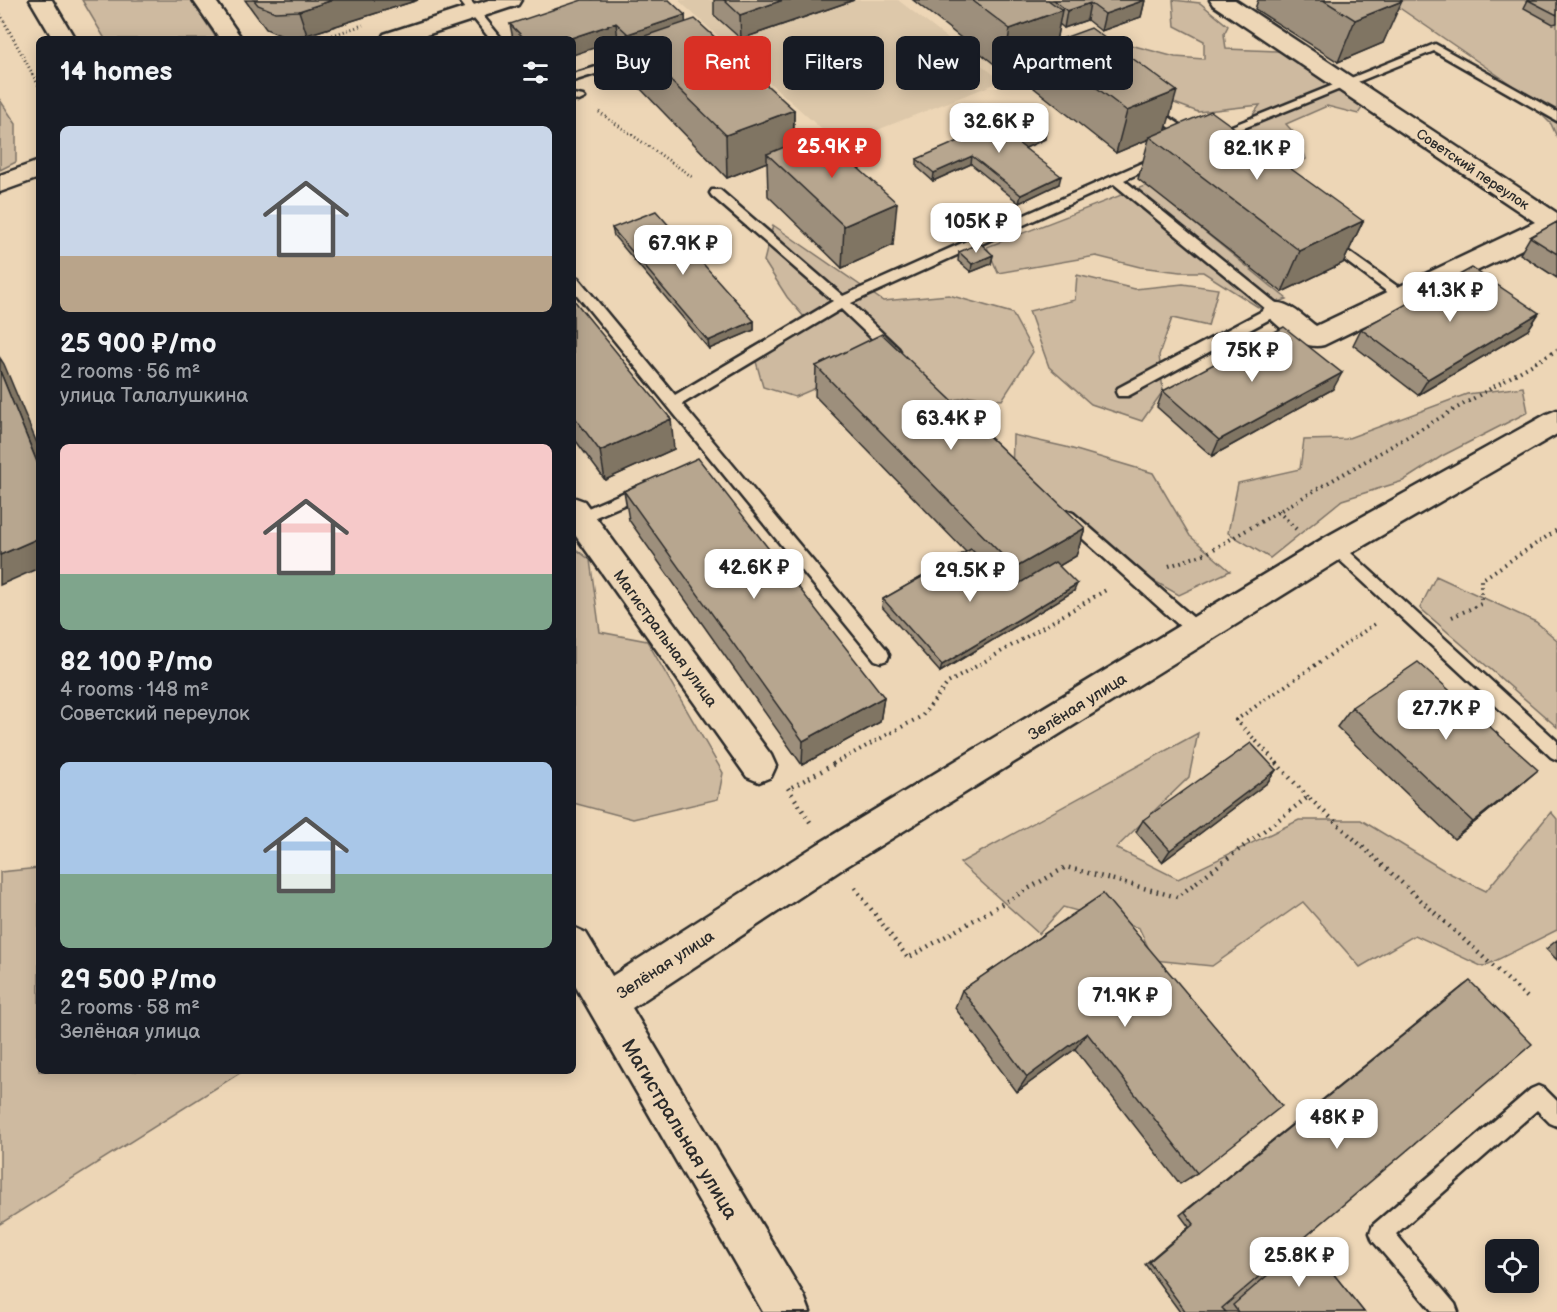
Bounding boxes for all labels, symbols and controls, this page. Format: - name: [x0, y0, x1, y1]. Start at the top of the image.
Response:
- chip: Buy: [594, 36, 672, 90]
- chip: Rent: [684, 36, 771, 90]
- chip: Filters: [783, 36, 884, 90]
- chip: New: [896, 36, 980, 90]
- chip: Apartment: [992, 36, 1133, 90]
- icon: filters: [519, 56, 552, 89]
- text: 14 homes: [60, 57, 172, 88]
- pin: 32.6K ₽: [944, 103, 1054, 154]
- text: 32.6K ₽: [964, 110, 1034, 134]
- street label: Советский переулок: [1413, 125, 1533, 214]
- pin: 25.9K ₽: [777, 128, 887, 179]
- pin: 82.1K ₽: [1202, 130, 1312, 181]
- text: 25.9K ₽: [797, 135, 867, 159]
- text: 82.1K ₽: [1223, 137, 1291, 161]
- icon: home: [252, 165, 360, 273]
- pin: 105K ₽: [927, 203, 1025, 254]
- text: 105K ₽: [944, 210, 1008, 234]
- pin: 67.9K ₽: [628, 225, 738, 276]
- text: 67.9K ₽: [648, 232, 718, 256]
- pin: 41.3K ₽: [1395, 272, 1505, 323]
- text: 41.3K ₽: [1417, 279, 1483, 303]
- text: 25 900 ₽/mo: [60, 329, 217, 360]
- pin: 75K ₽: [1210, 332, 1294, 383]
- text: 75K ₽: [1225, 339, 1279, 363]
- text: 2 rooms · 56 m²: [60, 360, 200, 384]
- text: улица Талалушкина: [60, 384, 248, 408]
- pin: 63.4K ₽: [896, 400, 1006, 451]
- text: 63.4K ₽: [916, 407, 986, 431]
- icon: home: [252, 483, 360, 591]
- pin: 42.6K ₽: [699, 549, 809, 600]
- pin: 29.5K ₽: [915, 552, 1025, 603]
- text: 42.6K ₽: [719, 556, 789, 580]
- text: 29.5K ₽: [935, 559, 1005, 583]
- street label: Магистральная улица: [609, 567, 721, 712]
- text: 82 100 ₽/mo: [60, 647, 213, 678]
- street label: Зелёная улица: [1025, 669, 1131, 745]
- text: 4 rooms · 148 m²: [60, 678, 209, 702]
- pin: 27.7K ₽: [1391, 690, 1501, 741]
- text: 27.7K ₽: [1412, 697, 1480, 721]
- text: Советский переулок: [60, 702, 250, 726]
- icon: home: [252, 801, 360, 909]
- street label: Зелёная улица: [614, 926, 718, 1004]
- text: 29 500 ₽/mo: [60, 965, 217, 996]
- pin: 71.9K ₽: [1070, 977, 1180, 1028]
- text: 71.9K ₽: [1092, 984, 1158, 1008]
- text: 2 rooms · 58 m²: [60, 996, 200, 1020]
- text: Зелёная улица: [60, 1020, 200, 1044]
- street label: Магистральная улица: [616, 1035, 743, 1224]
- pin: 48K ₽: [1295, 1099, 1379, 1150]
- text: 48K ₽: [1310, 1106, 1364, 1130]
- pin: 25.8K ₽: [1244, 1237, 1354, 1288]
- map controls: [1485, 1239, 1539, 1293]
- button: locate: [1485, 1239, 1539, 1293]
- text: 25.8K ₽: [1264, 1244, 1334, 1268]

